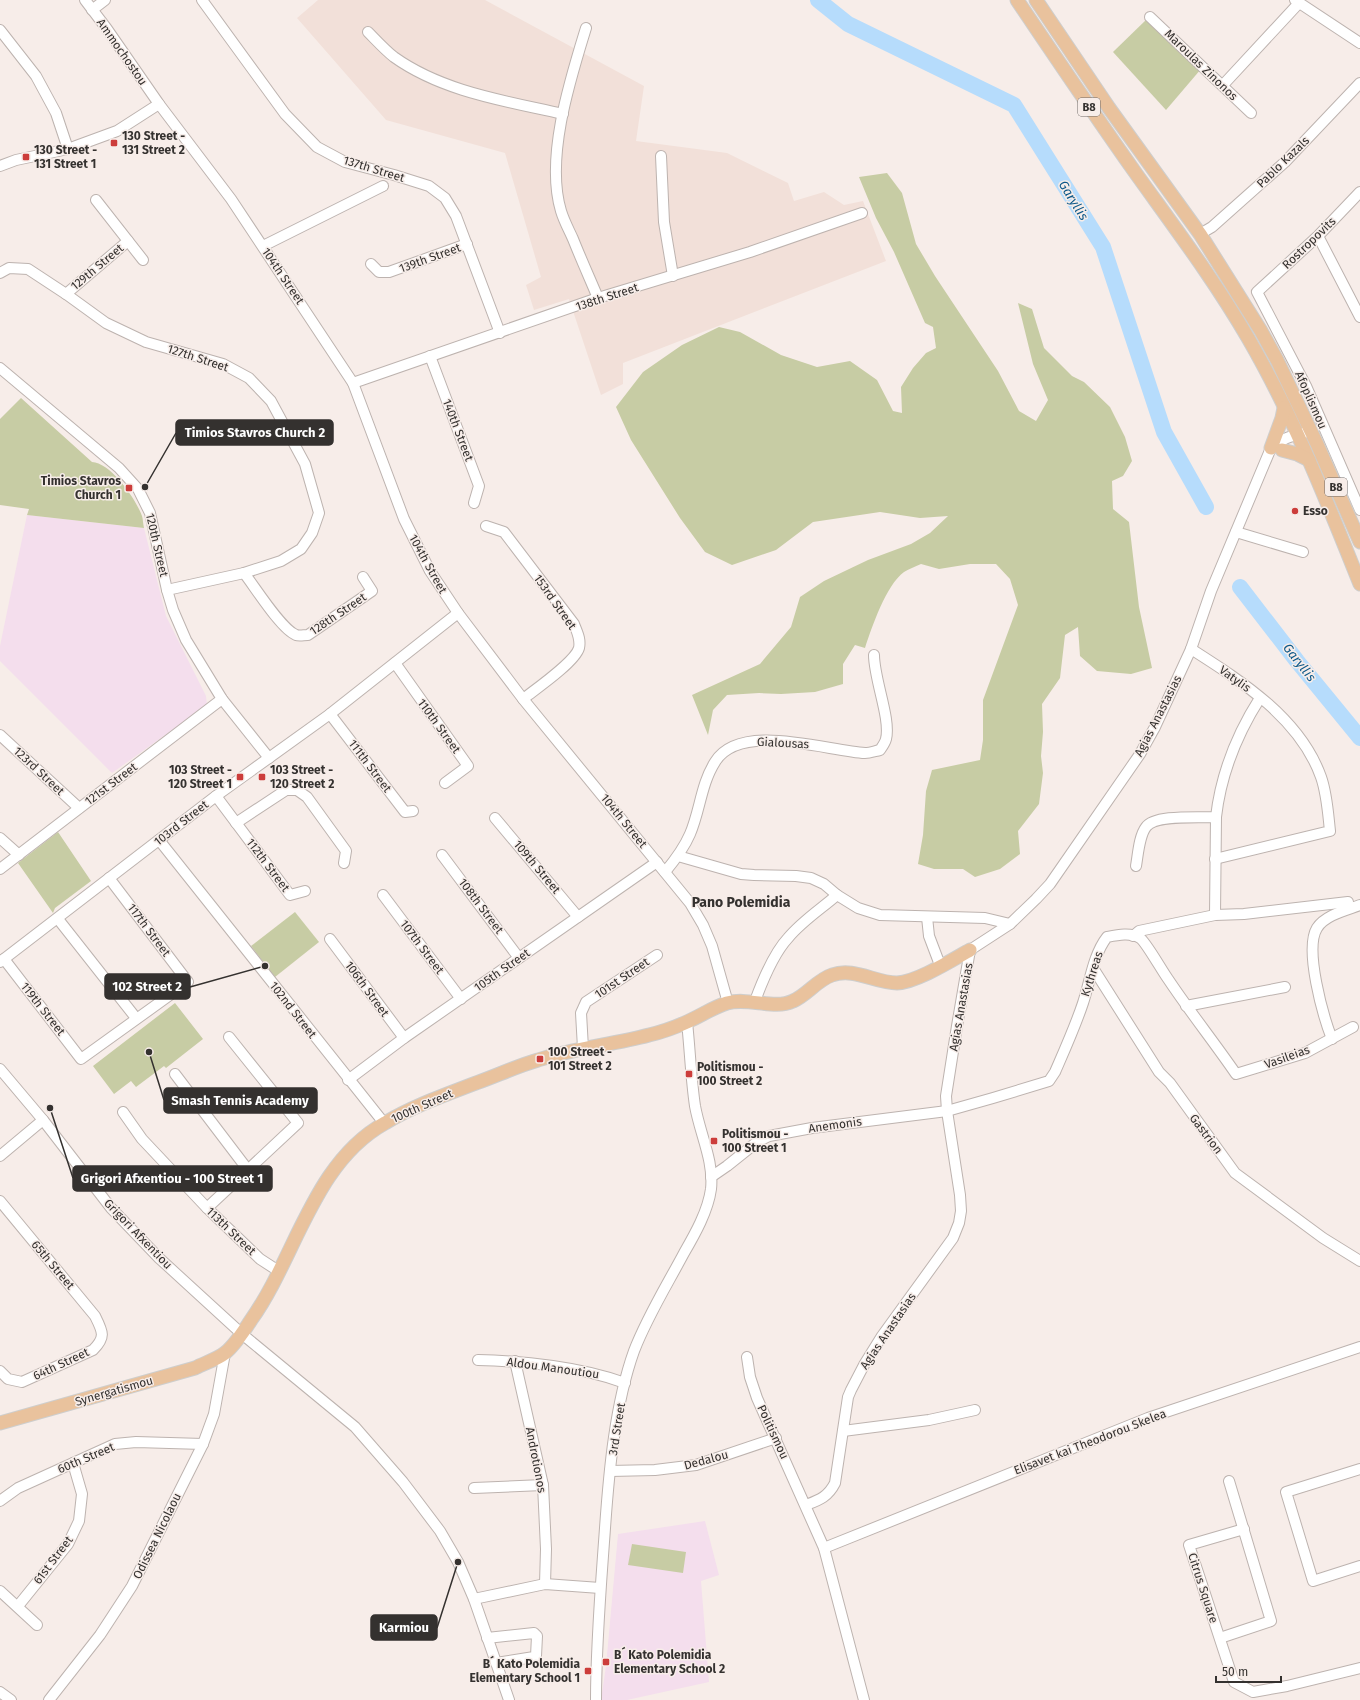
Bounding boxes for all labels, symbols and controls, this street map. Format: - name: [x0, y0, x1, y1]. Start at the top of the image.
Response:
- street label: Ammochostou: [94, 16, 150, 88]
- street label: Maroulas Zinonos: [1162, 27, 1241, 104]
- road number: B8: [1078, 98, 1100, 116]
- place label: 130 Street - 131 Street 2: [122, 129, 185, 157]
- street label: Pablo Kazals: [1254, 133, 1313, 191]
- marker: 130 Street - 131 Street 2: [109, 138, 119, 148]
- place label: 130 Street - 131 Street 1: [34, 143, 97, 171]
- marker: 130 Street - 131 Street 1: [21, 152, 31, 162]
- street label: 137th Street: [342, 153, 407, 185]
- water label: Garyllis: [1056, 178, 1092, 223]
- street label: Rostropovits: [1279, 214, 1339, 272]
- street label: 139th Street: [397, 240, 463, 276]
- street label: 129th Street: [68, 241, 127, 293]
- street label: 104th Street: [259, 245, 307, 308]
- street label: 138th Street: [574, 280, 641, 314]
- street label: 127th Street: [166, 342, 231, 375]
- street label: Afoplismou: [1292, 369, 1330, 431]
- street label: 140th Street: [440, 397, 476, 464]
- callout: Timios Stavros Church 2: [176, 420, 333, 445]
- text: Timios Stavros Church 2: [185, 425, 326, 440]
- place label: Timios Stavros Church 1: [41, 474, 121, 502]
- road number: B8: [1325, 478, 1347, 496]
- marker: Timios Stavros Church 1: [124, 483, 134, 493]
- place label: Esso: [1303, 504, 1328, 518]
- marker: Esso: [1290, 506, 1300, 516]
- street label: 120th Street: [143, 512, 171, 579]
- street label: 104th Street: [406, 532, 450, 597]
- street label: 153rd Street: [531, 572, 580, 633]
- street label: 128th Street: [307, 590, 369, 638]
- water label: Garyllis: [1280, 640, 1319, 684]
- street label: Vatylis: [1217, 663, 1254, 695]
- street label: Agias Anastasias: [1131, 673, 1185, 759]
- street label: 110th Street: [415, 696, 464, 757]
- street label: Gialousas: [757, 735, 810, 751]
- street label: 111th Street: [346, 737, 395, 796]
- street label: 123rd Street: [11, 744, 68, 798]
- street label: 121st Street: [82, 759, 140, 808]
- place label: 103 Street - 120 Street 1: [168, 763, 232, 791]
- place label: 103 Street - 120 Street 2: [270, 763, 335, 791]
- marker: 103 Street - 120 Street 1: [235, 772, 245, 782]
- marker: 103 Street - 120 Street 2: [257, 772, 267, 782]
- street label: 104th Street: [598, 791, 650, 851]
- street label: 103rd Street: [151, 797, 211, 849]
- street label: 112th Street: [243, 836, 293, 895]
- street label: 109th Street: [511, 838, 564, 897]
- street label: 108th Street: [456, 876, 507, 937]
- district label: Pano Polemidia: [692, 894, 791, 911]
- street label: 117th Street: [125, 901, 174, 960]
- street label: 107th Street: [397, 917, 447, 977]
- street label: 105th Street: [471, 945, 533, 994]
- street label: Kythreas: [1078, 949, 1106, 998]
- street label: 101st Street: [592, 954, 652, 1001]
- street label: 106th Street: [342, 958, 392, 1020]
- street label: Agias Anastasias: [946, 961, 976, 1052]
- callout: 102 Street 2: [105, 974, 190, 999]
- text: 102 Street 2: [112, 979, 182, 994]
- street label: 102nd Street: [267, 979, 320, 1041]
- street label: 119th Street: [18, 980, 69, 1039]
- street label: Vasileias: [1263, 1042, 1312, 1072]
- place label: 100 Street - 101 Street 2: [548, 1045, 612, 1073]
- marker: 100 Street - 101 Street 2: [535, 1054, 545, 1064]
- place label: Politismou - 100 Street 2: [697, 1060, 763, 1088]
- marker: Politismou - 100 Street 2: [684, 1069, 694, 1079]
- street label: 100th Street: [389, 1086, 455, 1126]
- callout: Smash Tennis Academy: [164, 1088, 317, 1113]
- text: Smash Tennis Academy: [171, 1093, 309, 1108]
- street label: Gastrion: [1187, 1111, 1225, 1157]
- street label: Anemonis: [807, 1114, 863, 1136]
- place label: Politismou - 100 Street 1: [722, 1127, 788, 1155]
- marker: Politismou - 100 Street 1: [709, 1136, 719, 1146]
- callout: Grigori Afxentiou - 100 Street 1: [73, 1166, 272, 1191]
- text: Grigori Afxentiou - 100 Street 1: [81, 1171, 263, 1186]
- street label: Grigori Afxentiou: [101, 1196, 175, 1272]
- street label: 113th Street: [203, 1204, 259, 1258]
- street label: 65th Street: [29, 1238, 78, 1293]
- street label: Agias Anastasias: [857, 1290, 919, 1372]
- street label: 64th Street: [31, 1345, 92, 1383]
- street label: Aldou Manoutiou: [506, 1355, 600, 1381]
- street label: Synergatismou: [73, 1373, 155, 1409]
- street label: 3rd Street: [606, 1401, 628, 1456]
- street label: Politismou: [754, 1403, 792, 1461]
- street label: Elisavet kai Theodorou Skelea: [1012, 1406, 1168, 1478]
- street label: Androtionos: [523, 1426, 549, 1494]
- street label: 60th Street: [56, 1440, 117, 1476]
- street label: Dedalou: [682, 1447, 730, 1473]
- street label: Odissea Nicolaou: [130, 1491, 184, 1581]
- street label: 61st Street: [30, 1533, 76, 1587]
- street label: Citrus Square: [1185, 1551, 1221, 1625]
- callout: Karmiou: [371, 1615, 437, 1640]
- text: Karmiou: [379, 1620, 429, 1635]
- place label: B´ Kato Polemidia Elementary School 2: [614, 1646, 725, 1676]
- place label: B´ Kato Polemidia Elementary School 1: [470, 1655, 580, 1685]
- marker: B´ Kato Polemidia Elementary School 2: [601, 1657, 611, 1667]
- scale bar: [1216, 1658, 1281, 1684]
- text: 50 m: [1222, 1665, 1248, 1679]
- marker: B´ Kato Polemidia Elementary School 1: [583, 1666, 593, 1676]

